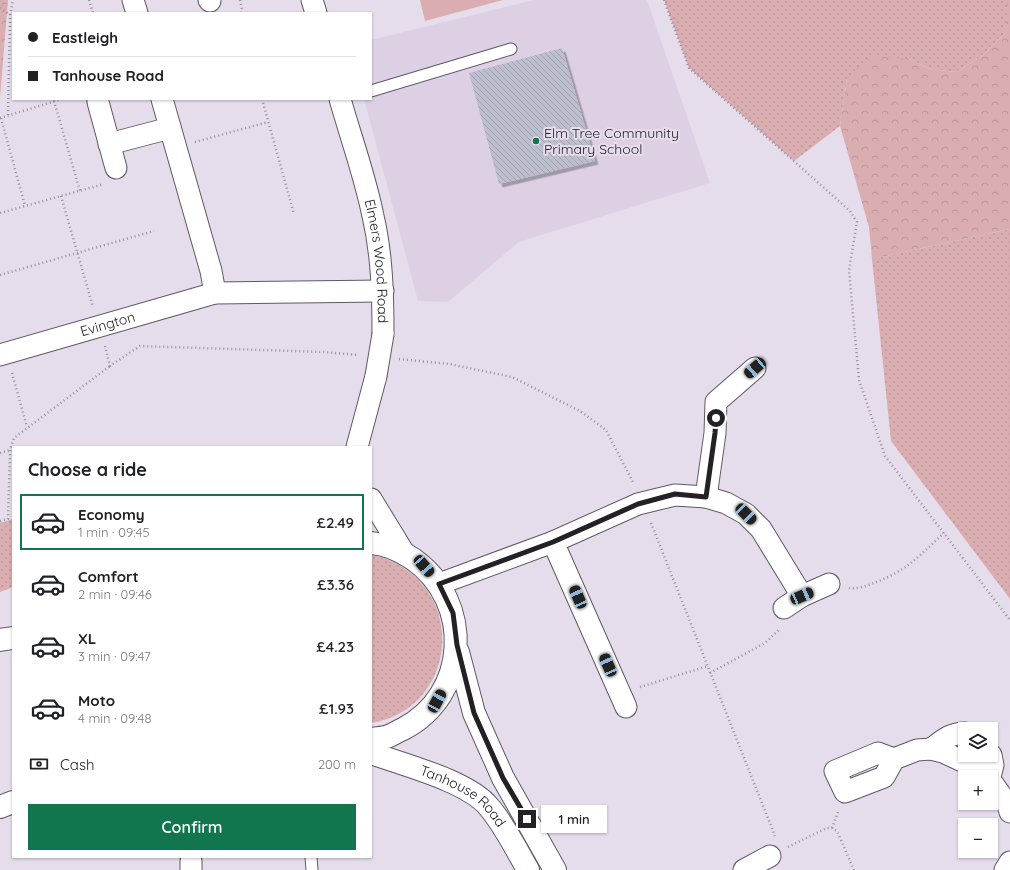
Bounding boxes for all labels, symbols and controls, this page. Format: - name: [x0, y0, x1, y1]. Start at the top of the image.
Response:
- text: Eastleigh: [52, 28, 118, 47]
- text: Tanhouse Road: [52, 66, 164, 85]
- place label: Elm Tree Community Primary School: [544, 124, 679, 158]
- marker: Elm Tree Community Primary School: [531, 136, 541, 146]
- street label: Elmers Wood Road: [361, 197, 392, 323]
- street label: Evington: [78, 308, 137, 340]
- car: [742, 356, 768, 380]
- route start: [707, 409, 725, 427]
- text: Choose a ride: [28, 458, 147, 481]
- car: [733, 501, 759, 527]
- icon: car: [30, 504, 66, 540]
- text: Economy: [78, 505, 145, 524]
- text: £2.49: [317, 513, 354, 532]
- text: 1 min · 09:45: [78, 524, 150, 540]
- car: [412, 553, 436, 579]
- icon: car: [30, 566, 66, 602]
- text: Comfort: [78, 567, 139, 586]
- text: £3.36: [317, 575, 354, 594]
- car: [568, 584, 588, 610]
- text: 2 min · 09:46: [78, 586, 152, 602]
- car: [789, 586, 815, 606]
- icon: car: [30, 628, 66, 664]
- text: XL: [78, 629, 96, 648]
- text: £4.23: [316, 637, 354, 656]
- text: 3 min · 09:47: [78, 648, 151, 664]
- car: [598, 652, 618, 678]
- car: [426, 688, 448, 714]
- icon: car: [30, 690, 66, 726]
- text: Moto: [78, 691, 115, 710]
- text: £1.93: [319, 699, 354, 718]
- text: 4 min · 09:48: [78, 710, 151, 726]
- map controls: [958, 722, 998, 858]
- button: layers: [958, 722, 998, 762]
- icon: cash: [28, 753, 50, 775]
- text: Cash: [60, 755, 94, 774]
- text: 200 m: [318, 756, 356, 772]
- street label: Tanhouse Road: [418, 761, 510, 830]
- button: +: [958, 770, 998, 810]
- button: Confirm: [28, 804, 356, 850]
- callout: 1 min: [541, 805, 607, 833]
- route end: [518, 810, 536, 828]
- text: 1 min: [558, 811, 590, 827]
- button: −: [958, 818, 998, 858]

